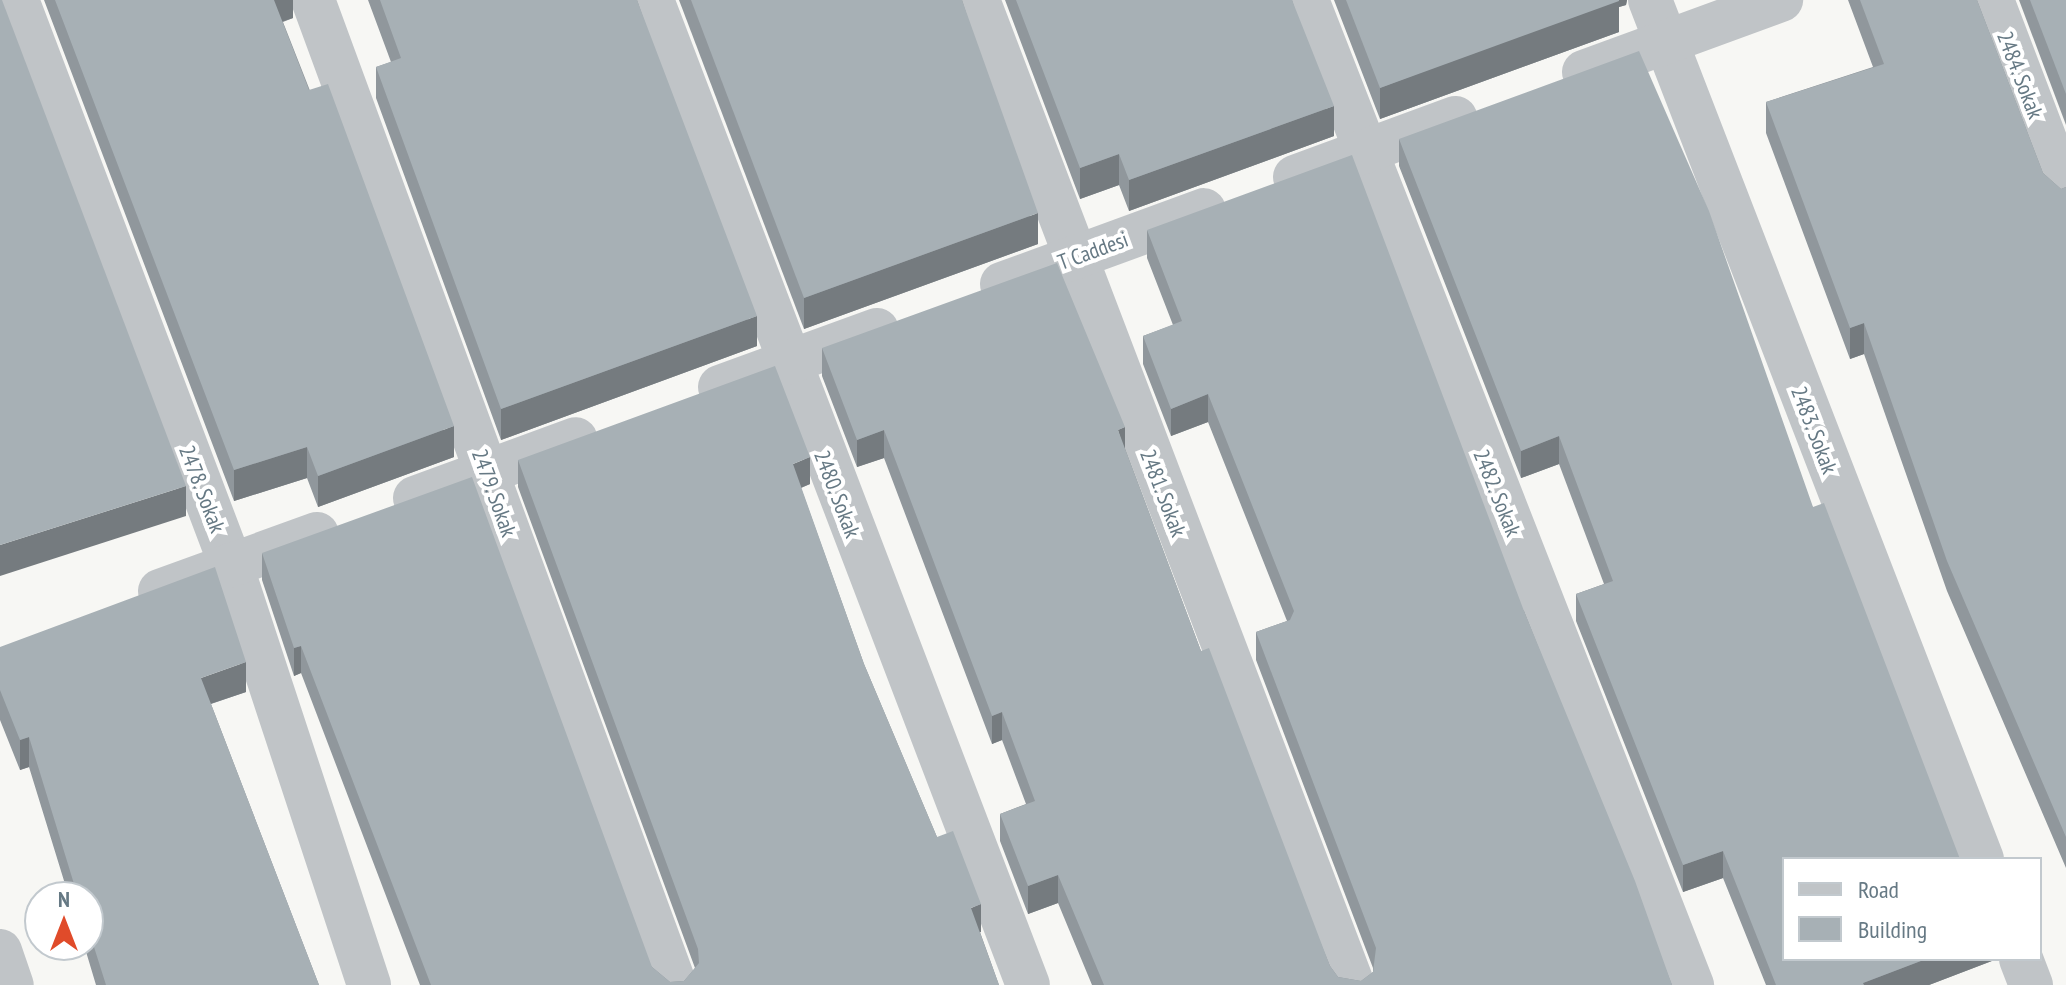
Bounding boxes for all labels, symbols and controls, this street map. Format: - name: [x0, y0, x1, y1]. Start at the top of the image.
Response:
- street label: 2484. Sokak: [1991, 27, 2049, 123]
- street label: T Caddesi: [1054, 226, 1132, 276]
- street label: 2483. Sokak: [1785, 382, 1843, 478]
- street label: 2478. Sokak: [173, 441, 231, 537]
- street label: 2479. Sokak: [466, 445, 522, 541]
- street label: 2481. Sokak: [1134, 445, 1192, 541]
- street label: 2482. Sokak: [1467, 445, 1527, 541]
- street label: 2480. Sokak: [808, 446, 866, 542]
- legend: [1782, 857, 2042, 961]
- text: Road: [1858, 874, 1899, 905]
- north arrow: [24, 881, 104, 961]
- text: N: [58, 885, 70, 913]
- text: Building: [1858, 914, 1927, 945]

